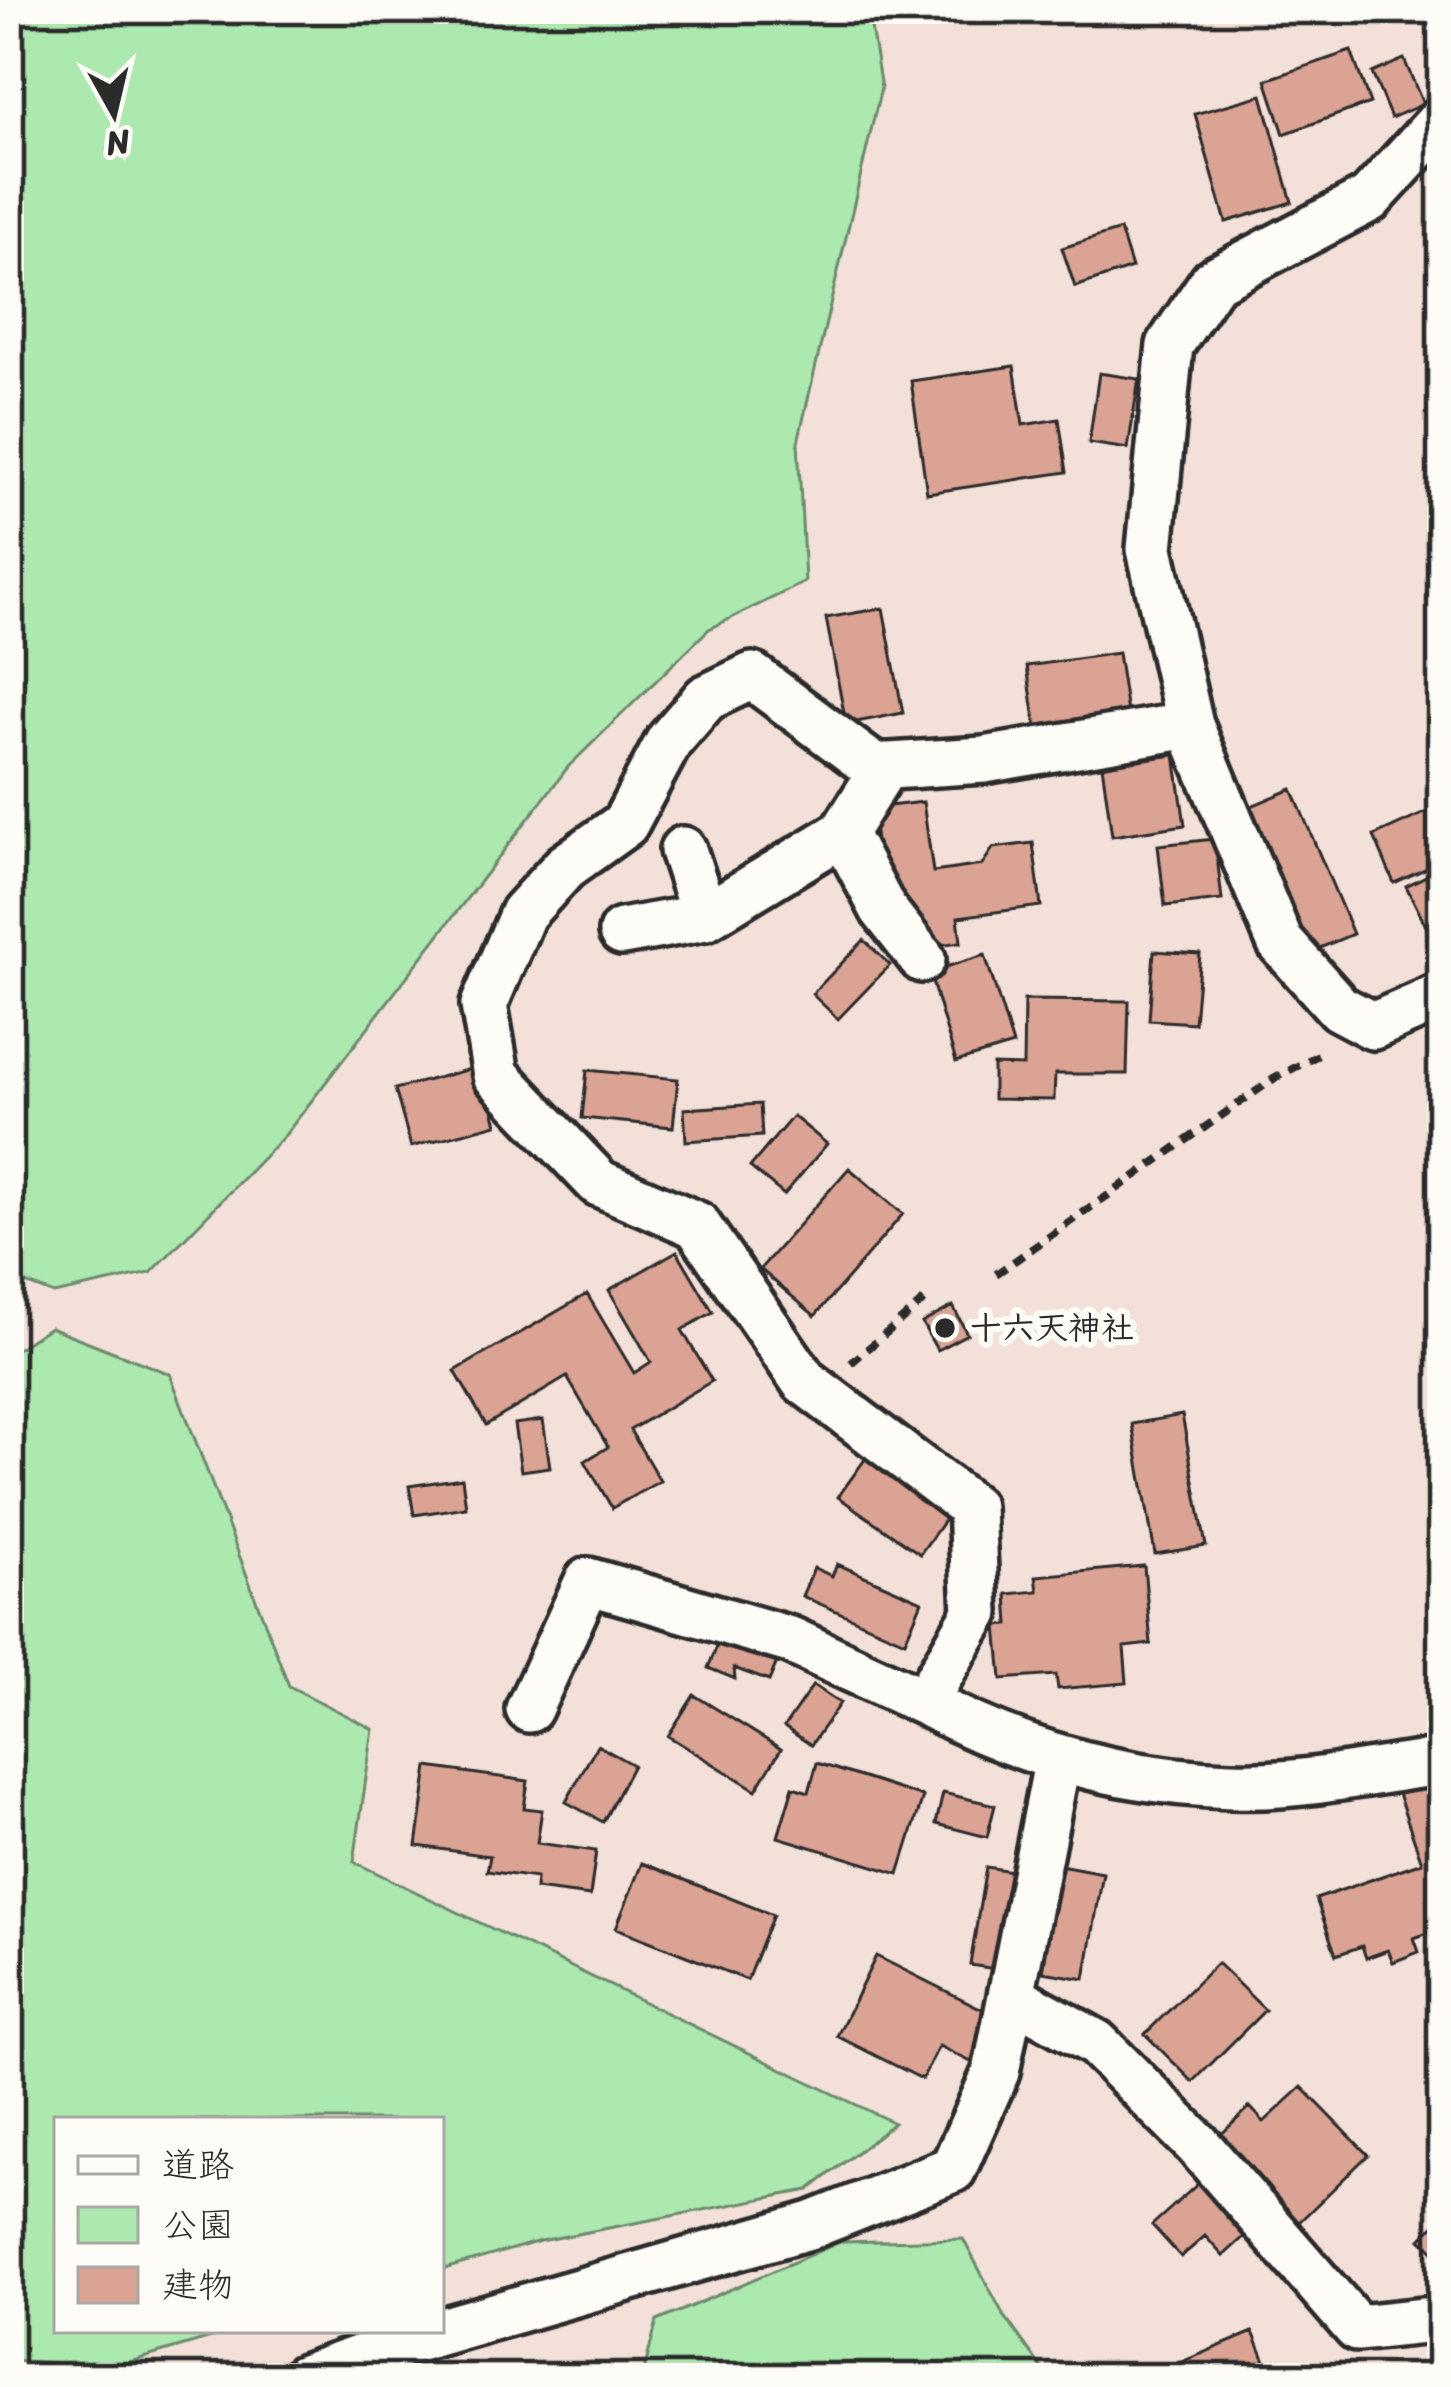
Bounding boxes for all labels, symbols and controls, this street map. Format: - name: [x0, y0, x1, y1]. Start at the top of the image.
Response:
- north arrow: [54, 54, 174, 174]
- text: N: [102, 112, 134, 173]
- place label: 十六天神社: [969, 1299, 1134, 1357]
- marker: 十六天神社: [932, 1315, 958, 1341]
- legend: [54, 2117, 444, 2333]
- text: 道路: [162, 2133, 234, 2197]
- text: 公園: [162, 2193, 234, 2257]
- text: 建物: [162, 2253, 234, 2317]

